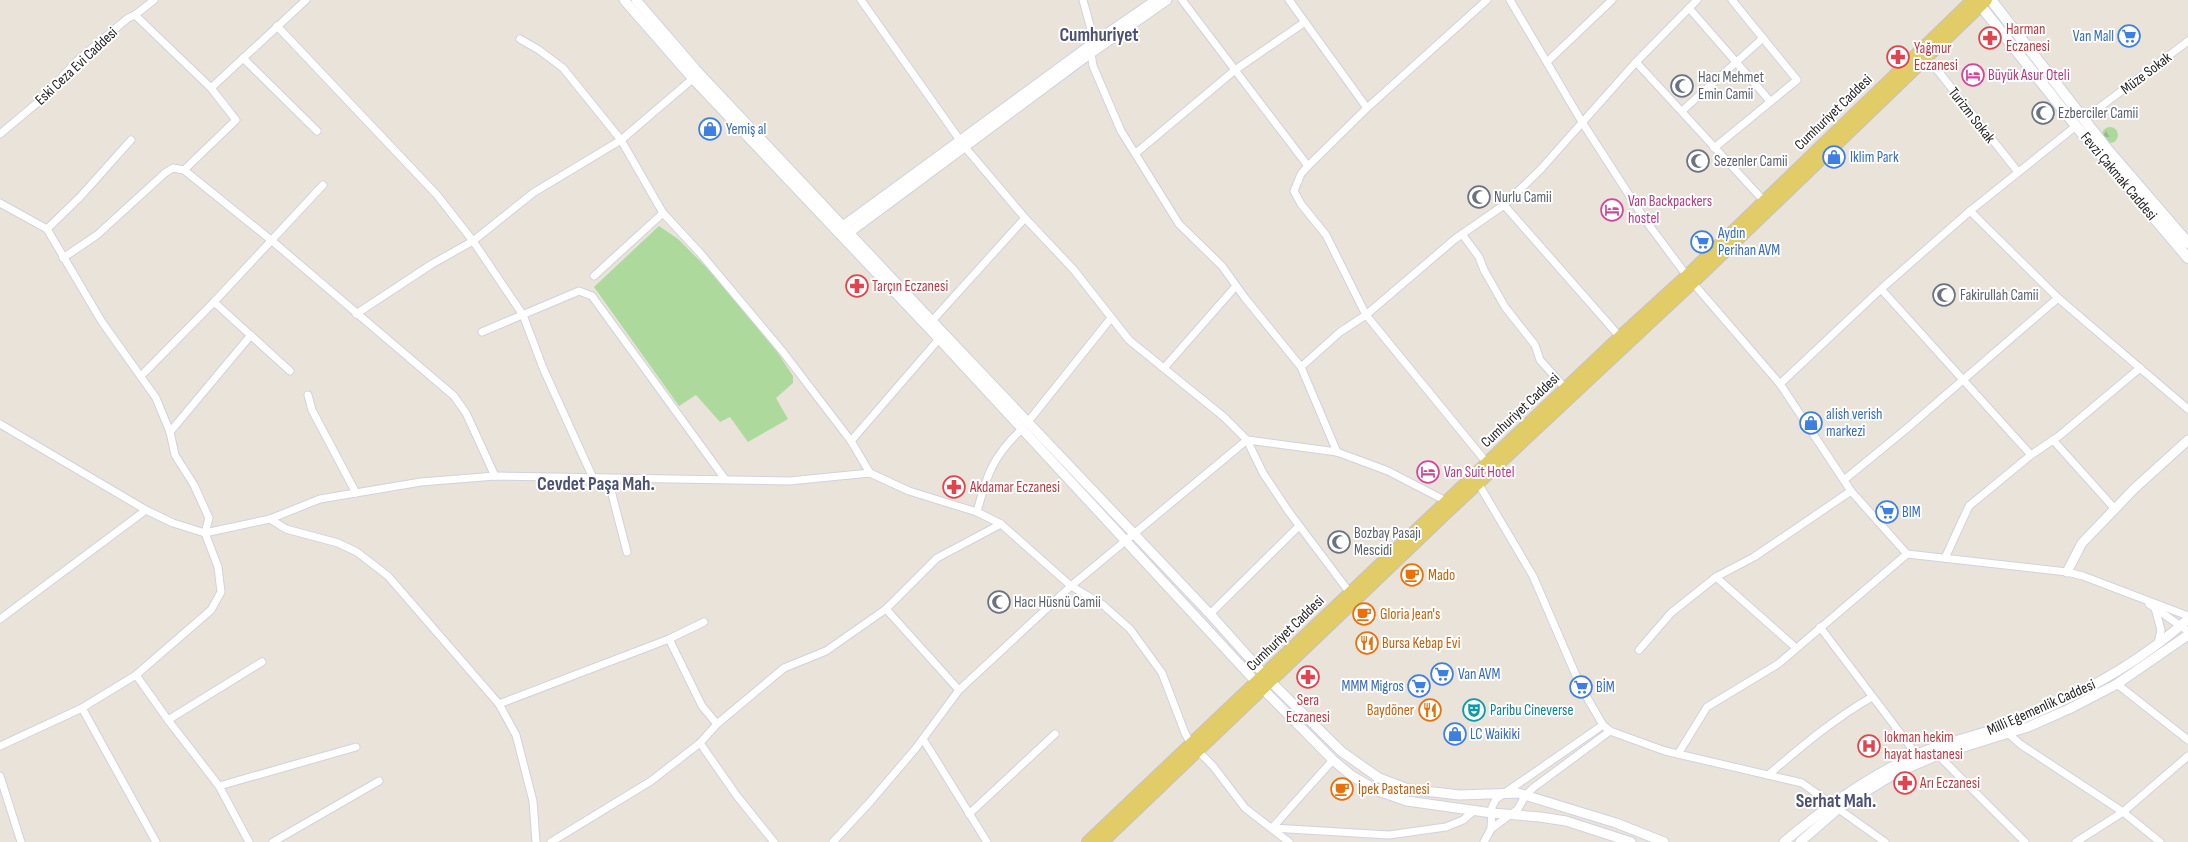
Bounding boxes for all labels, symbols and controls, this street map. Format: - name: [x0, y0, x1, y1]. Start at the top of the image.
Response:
- place label: Harman Eczanesi: [2006, 20, 2050, 56]
- street label: Eski Ceza Evi Caddesi: [31, 23, 122, 109]
- supermarket icon: Van Mall: [2116, 23, 2142, 49]
- district label: Cumhuriyet: [1059, 24, 1139, 47]
- pharmacy icon: Harman Eczanesi: [1977, 25, 2003, 51]
- place label: Van Mall: [2073, 27, 2114, 46]
- place label: Yağmur Eczanesi: [1914, 39, 1958, 75]
- pharmacy icon: Yağmur Eczanesi: [1885, 44, 1911, 70]
- street label: Müze Sokak: [2117, 48, 2176, 99]
- hotel icon: Büyük Asur Oteli: [1960, 62, 1986, 88]
- place label: Büyük Asur Oteli: [1988, 66, 2070, 85]
- place label: Hacı Mehmet Emin Camii: [1698, 68, 1764, 104]
- street label: Cumhuriyet Caddesi: [1790, 70, 1876, 154]
- mosque icon: Hacı Mehmet Emin Camii: [1669, 73, 1695, 99]
- street label: Turizm Sokak: [1944, 84, 1999, 147]
- mosque icon: Ezberciler Camii: [2030, 100, 2056, 126]
- place label: Ezberciler Camii: [2058, 104, 2138, 123]
- shop icon: Yemiş al: [697, 116, 723, 142]
- place label: Yemiş al: [726, 120, 766, 139]
- street label: Fevzi Çakmak Caddesi: [2076, 128, 2161, 224]
- shop icon: Iklim Park: [1821, 144, 1847, 170]
- mosque icon: Sezenler Camii: [1685, 148, 1711, 174]
- place label: Iklim Park: [1850, 148, 1899, 167]
- place label: Sezenler Camii: [1714, 152, 1788, 171]
- mosque icon: Nurlu Camii: [1466, 184, 1492, 210]
- place label: Nurlu Camii: [1494, 188, 1552, 207]
- place label: Van Backpackers hostel: [1628, 192, 1712, 228]
- hotel icon: Van Backpackers hostel: [1599, 197, 1625, 223]
- place label: Aydın Perihan AVM: [1717, 224, 1780, 260]
- supermarket icon: Aydın Perihan AVM: [1689, 229, 1715, 255]
- pharmacy icon: Tarçın Eczanesi: [844, 273, 870, 299]
- place label: Tarçın Eczanesi: [872, 277, 948, 296]
- mosque icon: Fakirullah Camii: [1931, 282, 1957, 308]
- place label: Fakirullah Camii: [1960, 286, 2039, 305]
- street label: Cumhuriyet Caddesi: [1477, 369, 1564, 452]
- place label: alish verish markezi: [1826, 405, 1882, 441]
- shop icon: alish verish markezi: [1798, 410, 1824, 436]
- hotel icon: Van Suit Hotel: [1415, 459, 1441, 485]
- place label: Van Suit Hotel: [1444, 463, 1514, 482]
- district label: Cevdet Paşa Mah.: [537, 473, 655, 496]
- pharmacy icon: Akdamar Eczanesi: [941, 474, 967, 500]
- place label: Akdamar Eczanesi: [969, 478, 1060, 497]
- supermarket icon: BIM: [1874, 499, 1900, 525]
- place label: BIM: [1902, 503, 1921, 522]
- place label: Bozbay Pasajı Mescidi: [1354, 524, 1421, 560]
- mosque icon: Bozbay Pasajı Mescidi: [1326, 529, 1352, 555]
- cafe icon: Mado: [1399, 562, 1425, 588]
- place label: Mado: [1428, 566, 1455, 585]
- mosque icon: Hacı Hüsnü Camii: [986, 589, 1012, 615]
- street label: Cumhuriyet Caddesi: [1242, 591, 1328, 675]
- place label: Hacı Hüsnü Camii: [1014, 593, 1101, 612]
- cafe icon: Gloria Jean's: [1351, 601, 1377, 627]
- place label: Gloria Jean's: [1380, 605, 1440, 624]
- restaurant icon: Bursa Kebap Evi: [1354, 630, 1380, 656]
- place label: Bursa Kebap Evi: [1382, 634, 1461, 653]
- supermarket icon: Van AVM: [1429, 661, 1455, 687]
- pharmacy icon: Sera Eczanesi: [1295, 664, 1321, 690]
- place label: Van AVM: [1458, 665, 1501, 684]
- supermarket icon: MMM Migros: [1406, 673, 1432, 699]
- supermarket icon: BİM: [1568, 674, 1594, 700]
- street label: Milli Egemenlik Caddesi: [1984, 675, 2098, 740]
- place label: MMM Migros: [1342, 677, 1404, 696]
- place label: BİM: [1596, 678, 1615, 697]
- place label: Sera Eczanesi: [1286, 691, 1330, 727]
- restaurant icon: Baydöner: [1417, 697, 1443, 723]
- theatre icon: Paribu Cineverse: [1461, 697, 1487, 723]
- place label: Baydöner: [1367, 701, 1415, 720]
- place label: Paribu Cineverse: [1490, 701, 1574, 720]
- shop icon: LC Waikiki: [1442, 721, 1468, 747]
- place label: LC Waikiki: [1470, 725, 1520, 744]
- place label: lokman hekim hayat hastanesi: [1884, 728, 1963, 764]
- hospital icon: lokman hekim hayat hastanesi: [1856, 733, 1882, 759]
- pharmacy icon: Arı Eczanesi: [1892, 770, 1918, 796]
- place label: Arı Eczanesi: [1919, 774, 1980, 793]
- cafe icon: İpek Pastanesi: [1329, 776, 1355, 802]
- place label: İpek Pastanesi: [1358, 780, 1430, 799]
- district label: Serhat Mah.: [1796, 790, 1876, 813]

